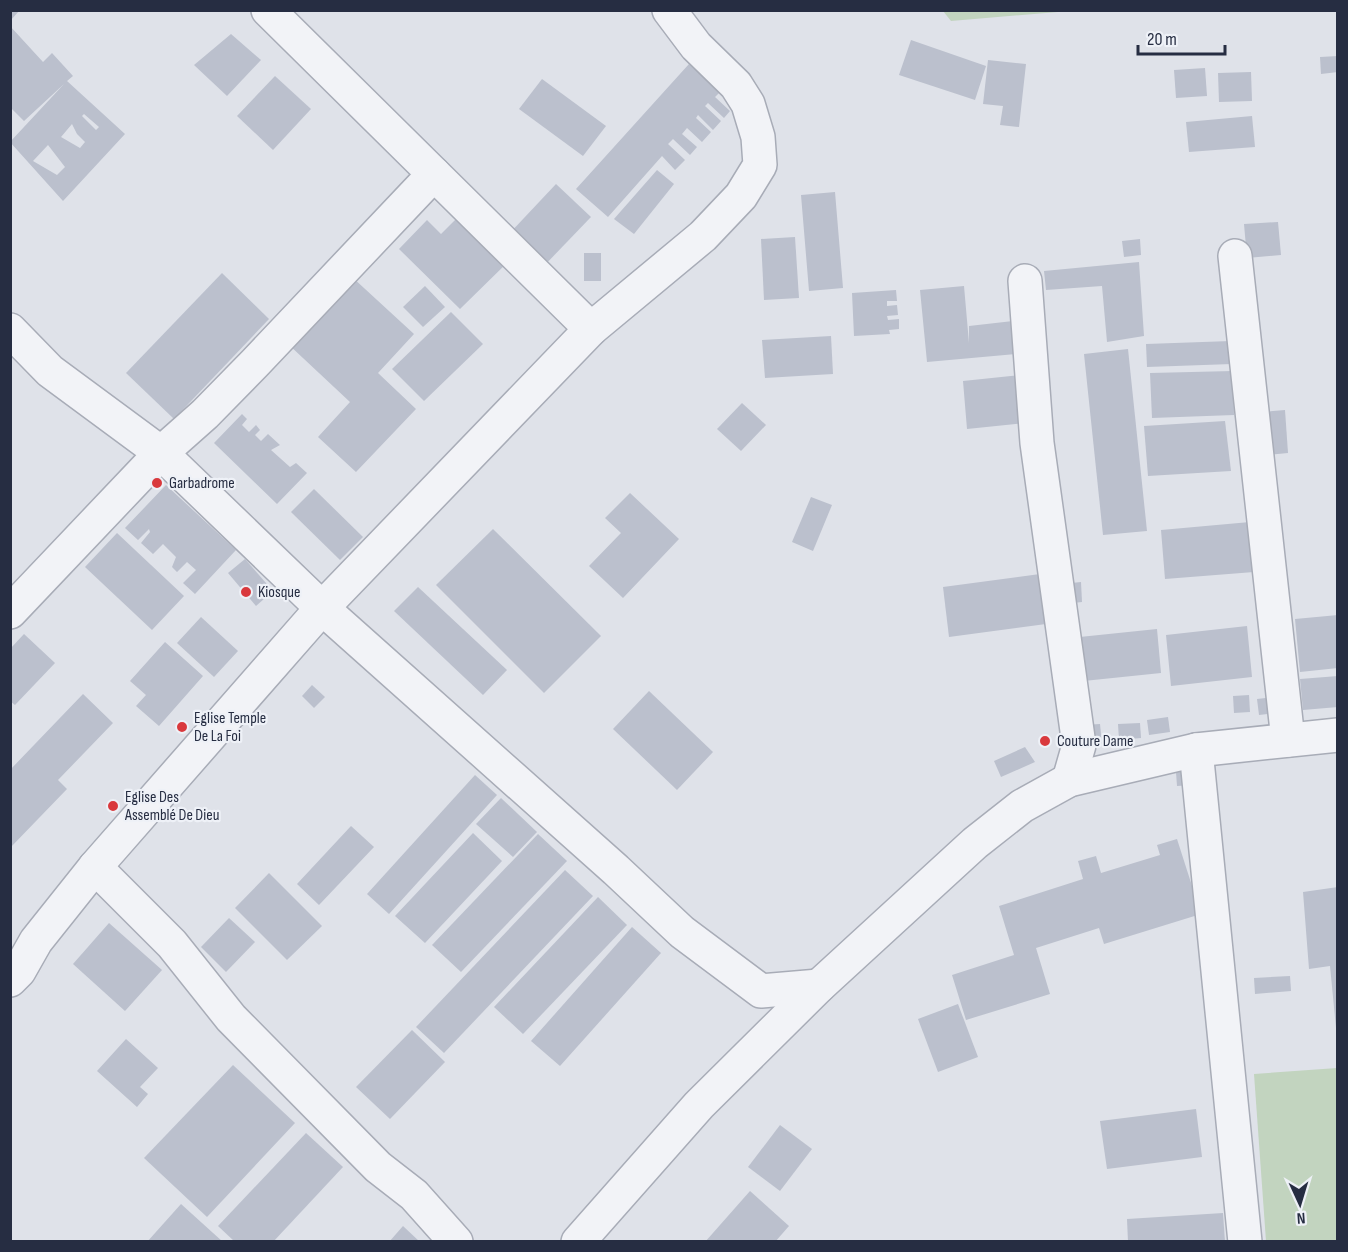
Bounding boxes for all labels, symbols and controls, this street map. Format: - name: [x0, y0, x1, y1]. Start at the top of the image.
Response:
- scale bar: [1138, 18, 1225, 56]
- text: 20 m: [1147, 29, 1177, 50]
- place label: Garbadrome: [169, 474, 235, 493]
- marker: Garbadrome: [150, 476, 164, 490]
- place label: Kiosque: [258, 583, 300, 602]
- marker: Kiosque: [239, 585, 253, 599]
- place label: Eglise Temple De La Foi: [194, 709, 266, 746]
- marker: Eglise Temple De La Foi: [175, 720, 189, 734]
- place label: Couture Dame: [1057, 732, 1133, 751]
- marker: Couture Dame: [1038, 734, 1052, 748]
- place label: Eglise Des Assemblé De Dieu: [124, 788, 219, 825]
- marker: Eglise Des Assemblé De Dieu: [106, 799, 120, 813]
- north arrow: [1270, 1174, 1330, 1234]
- text: N: [1296, 1208, 1306, 1227]

